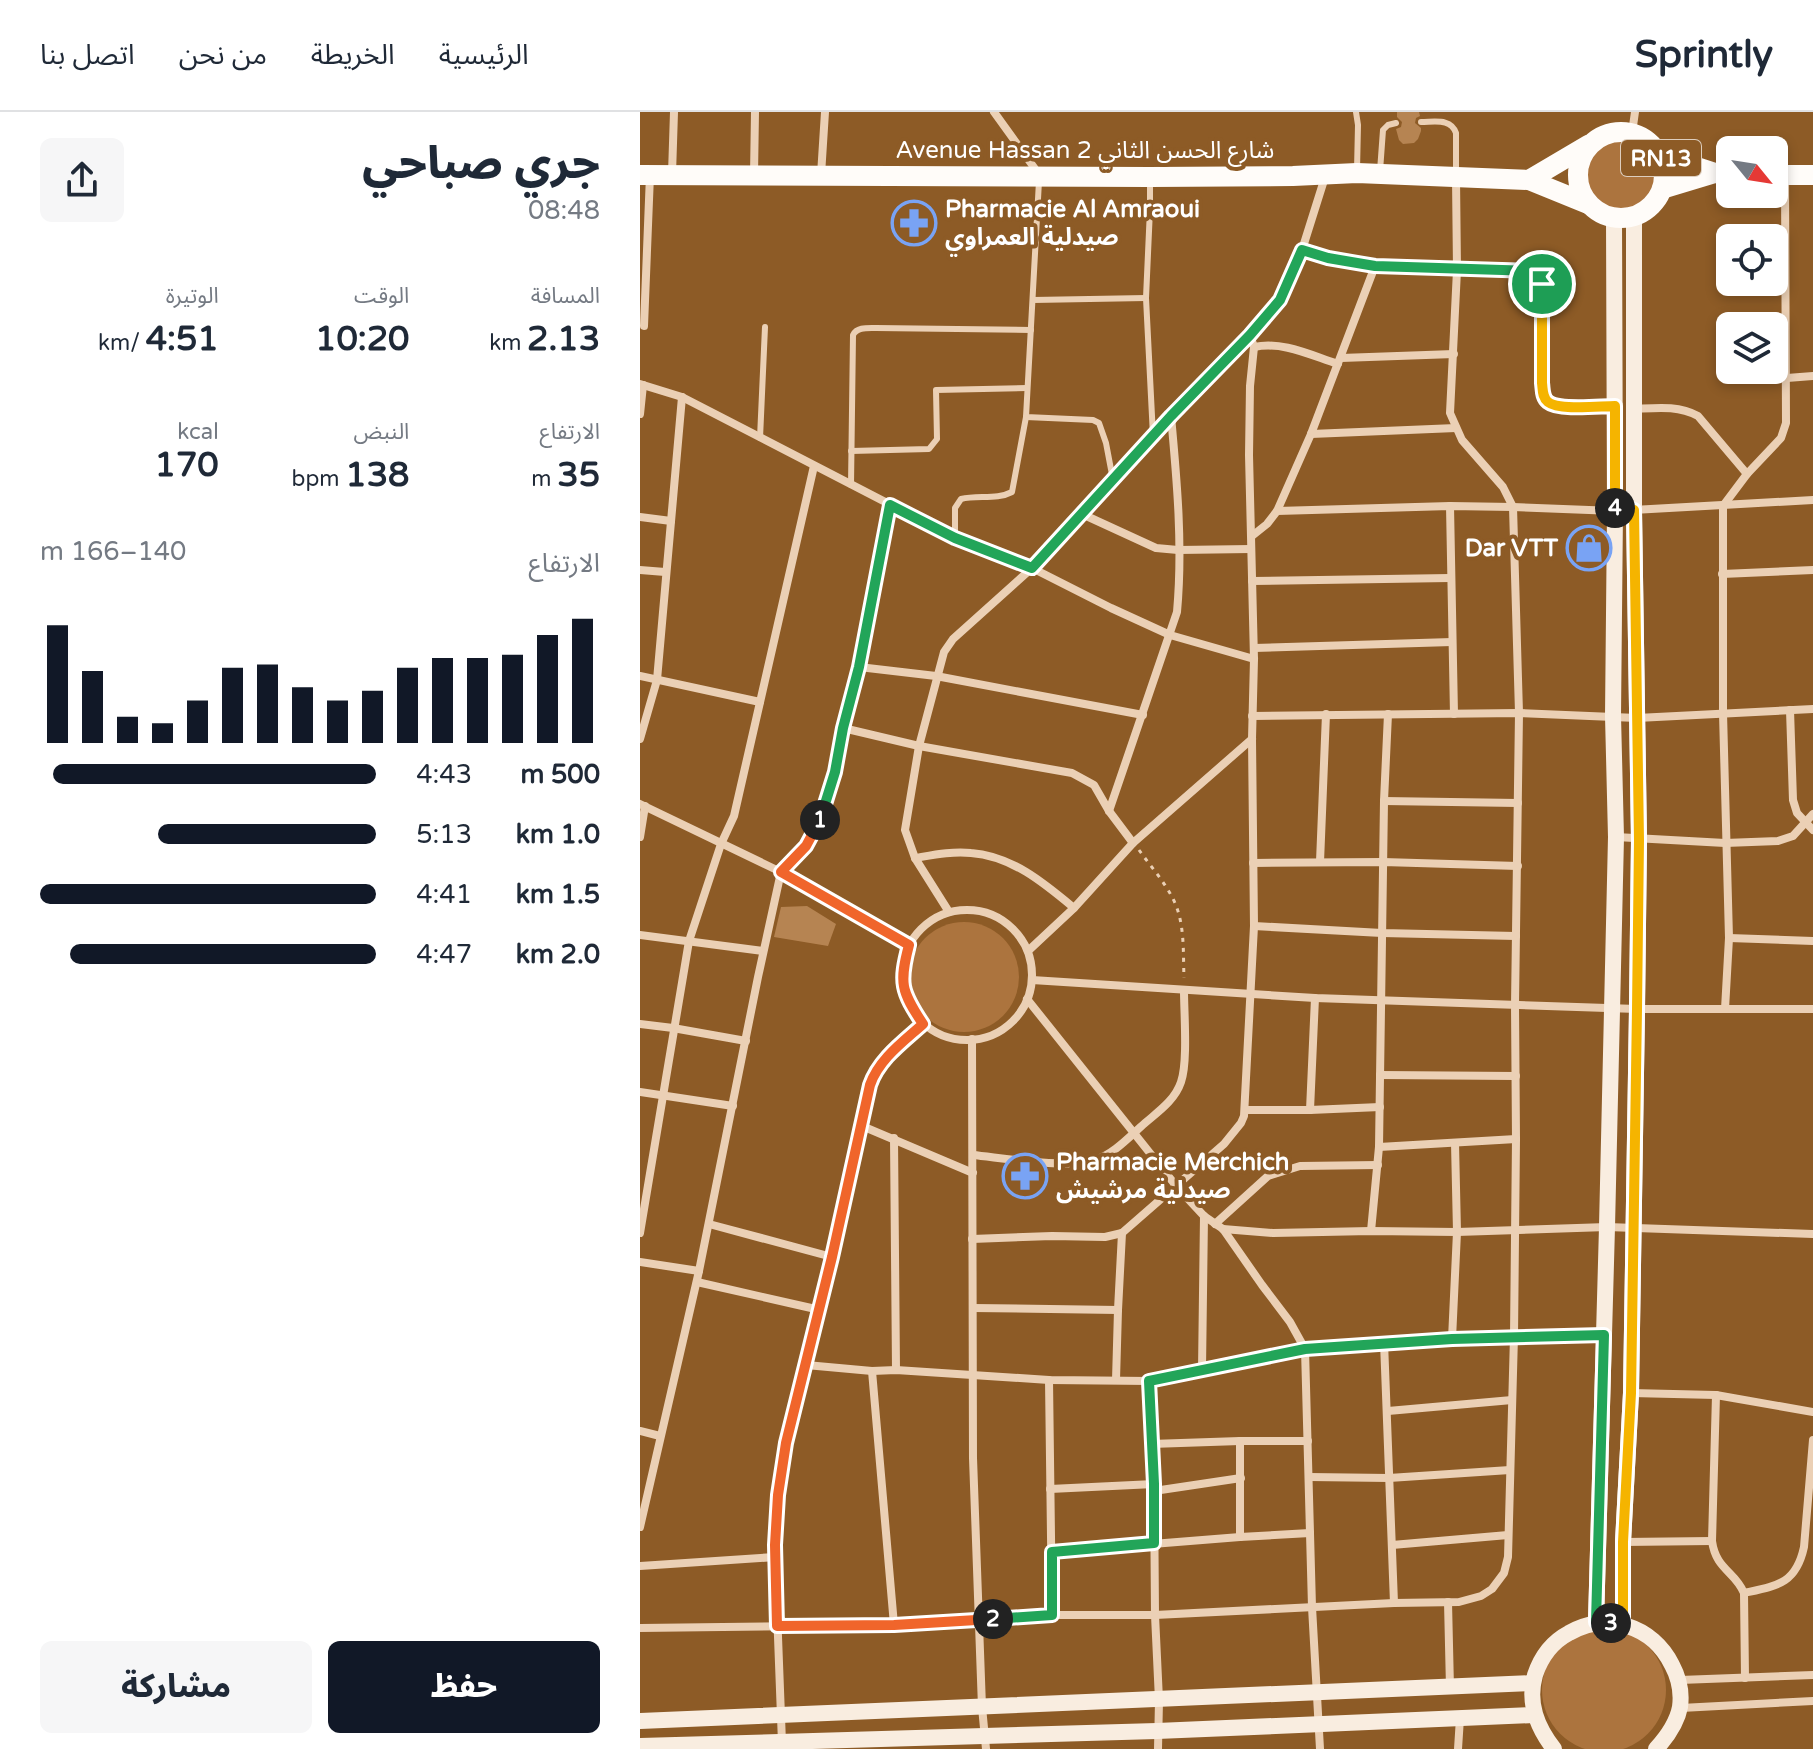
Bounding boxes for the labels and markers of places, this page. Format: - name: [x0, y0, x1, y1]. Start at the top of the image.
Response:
- place label: Pharmacie Al Amraoui صيدلية العمراوي: [945, 195, 1200, 257]
- pharmacy icon: Pharmacie Al Amraoui صيدلية العمراوي: [890, 199, 938, 247]
- pin: [1508, 250, 1576, 318]
- pin: 4: [1595, 488, 1635, 528]
- shop icon: Dar VTT: [1565, 524, 1613, 572]
- place label: Dar VTT: [1465, 534, 1558, 563]
- pin: 1: [800, 800, 840, 840]
- place label: Pharmacie Merchich صيدلية مرشيش: [1056, 1148, 1289, 1205]
- pharmacy icon: Pharmacie Merchich صيدلية مرشيش: [1001, 1152, 1049, 1200]
- pin: 2: [973, 1599, 1013, 1639]
- pin: 3: [1591, 1603, 1631, 1643]

